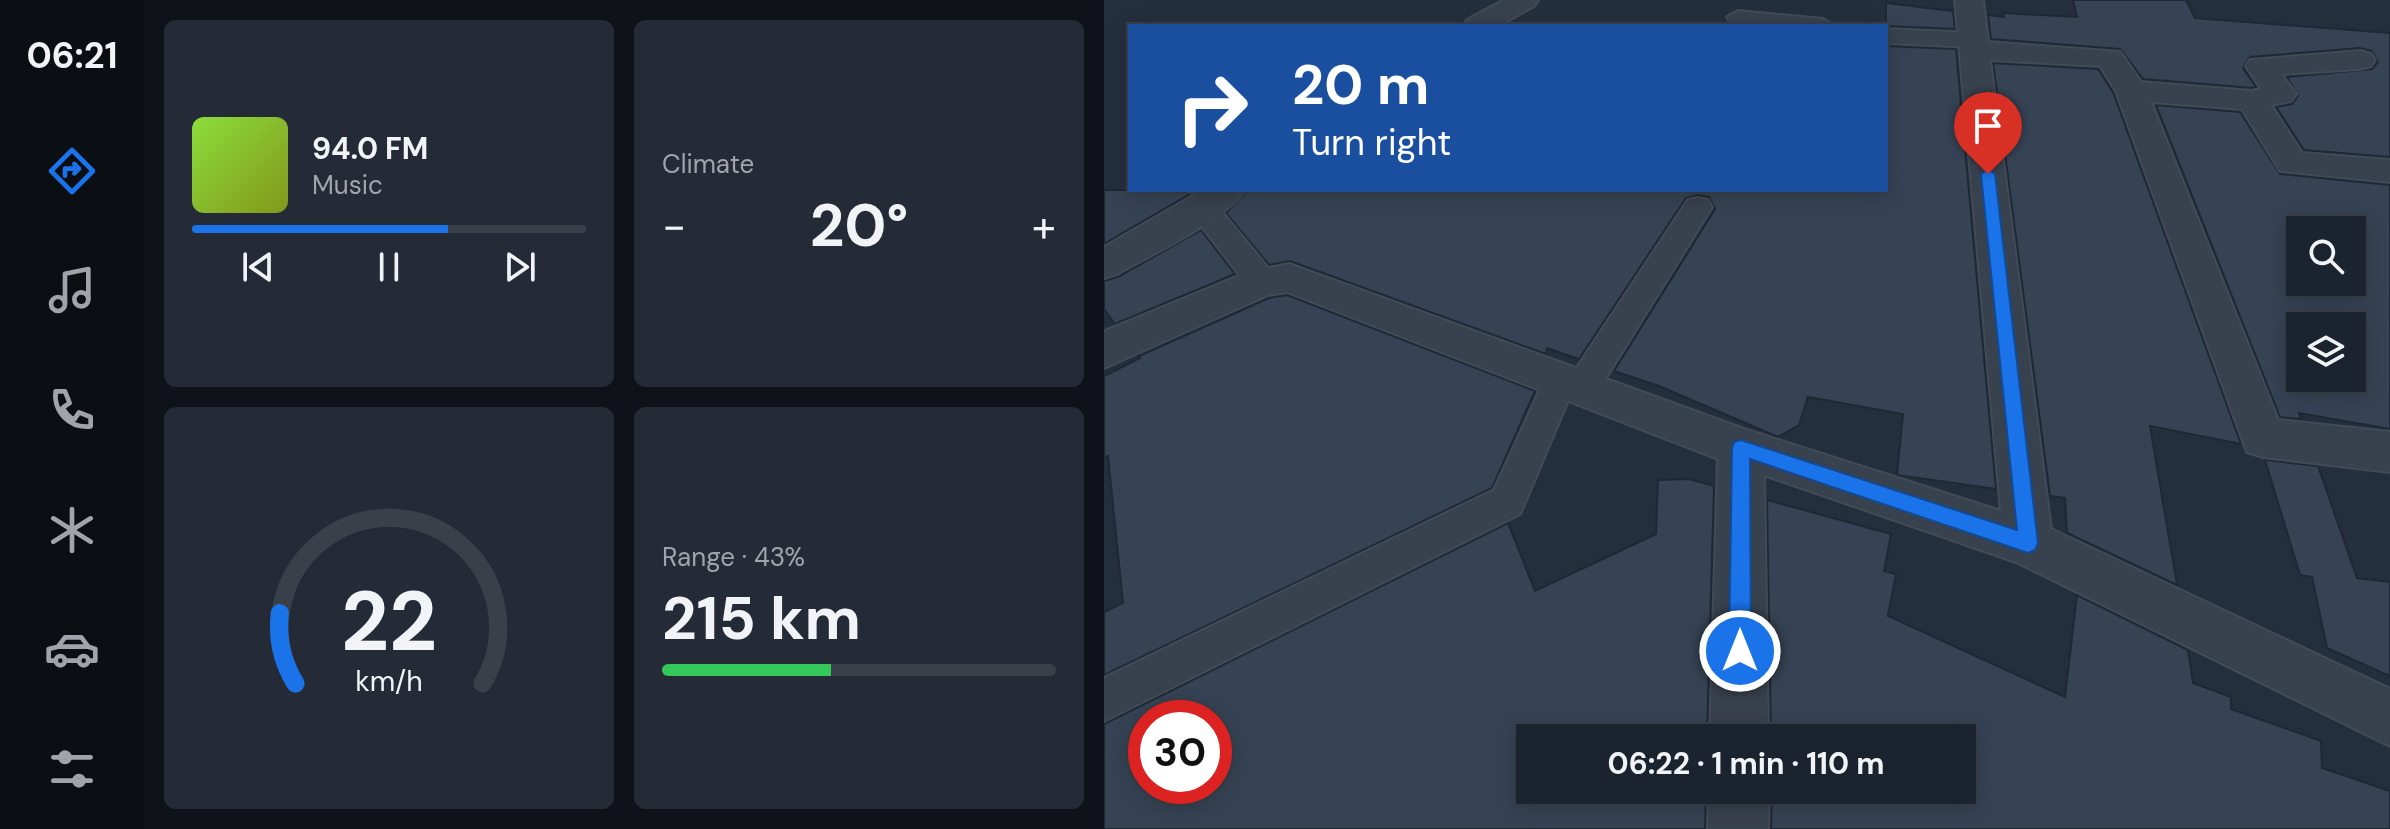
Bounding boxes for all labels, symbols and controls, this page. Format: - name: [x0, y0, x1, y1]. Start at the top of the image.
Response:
- text: 06:21: [26, 32, 118, 79]
- text: 20 m: [1292, 48, 1429, 121]
- icon: right: [1160, 56, 1264, 160]
- pin: [1954, 92, 2022, 174]
- icon: arrive: [1966, 104, 2010, 148]
- text: Turn right: [1292, 119, 1451, 166]
- text: 94.0 FM: [312, 129, 428, 168]
- icon: directions: [44, 143, 100, 199]
- text: Climate: [662, 147, 754, 181]
- text: Music: [312, 168, 383, 202]
- text: 20°: [810, 186, 908, 265]
- text: −: [662, 197, 686, 255]
- text: +: [1032, 197, 1056, 255]
- map controls: [2286, 216, 2366, 392]
- button: search: [2286, 216, 2366, 296]
- icon: previous: [236, 245, 280, 289]
- icon: pause: [367, 245, 411, 289]
- icon: next: [498, 245, 542, 289]
- icon: music: [44, 262, 100, 318]
- button: layers: [2286, 312, 2366, 392]
- icon: phone: [44, 382, 100, 438]
- icon: climate: [44, 502, 100, 558]
- text: Range · 43%: [662, 540, 805, 574]
- text: 22: [341, 566, 437, 675]
- text: 215 km: [662, 579, 861, 658]
- position arrow: [1698, 609, 1782, 693]
- icon: car: [44, 621, 100, 677]
- text: km/h: [355, 663, 423, 700]
- speed limit sign: 30: [1128, 700, 1232, 804]
- icon: filters: [44, 741, 100, 797]
- text: 06:22 · 1 min · 110 m: [1608, 744, 1884, 783]

